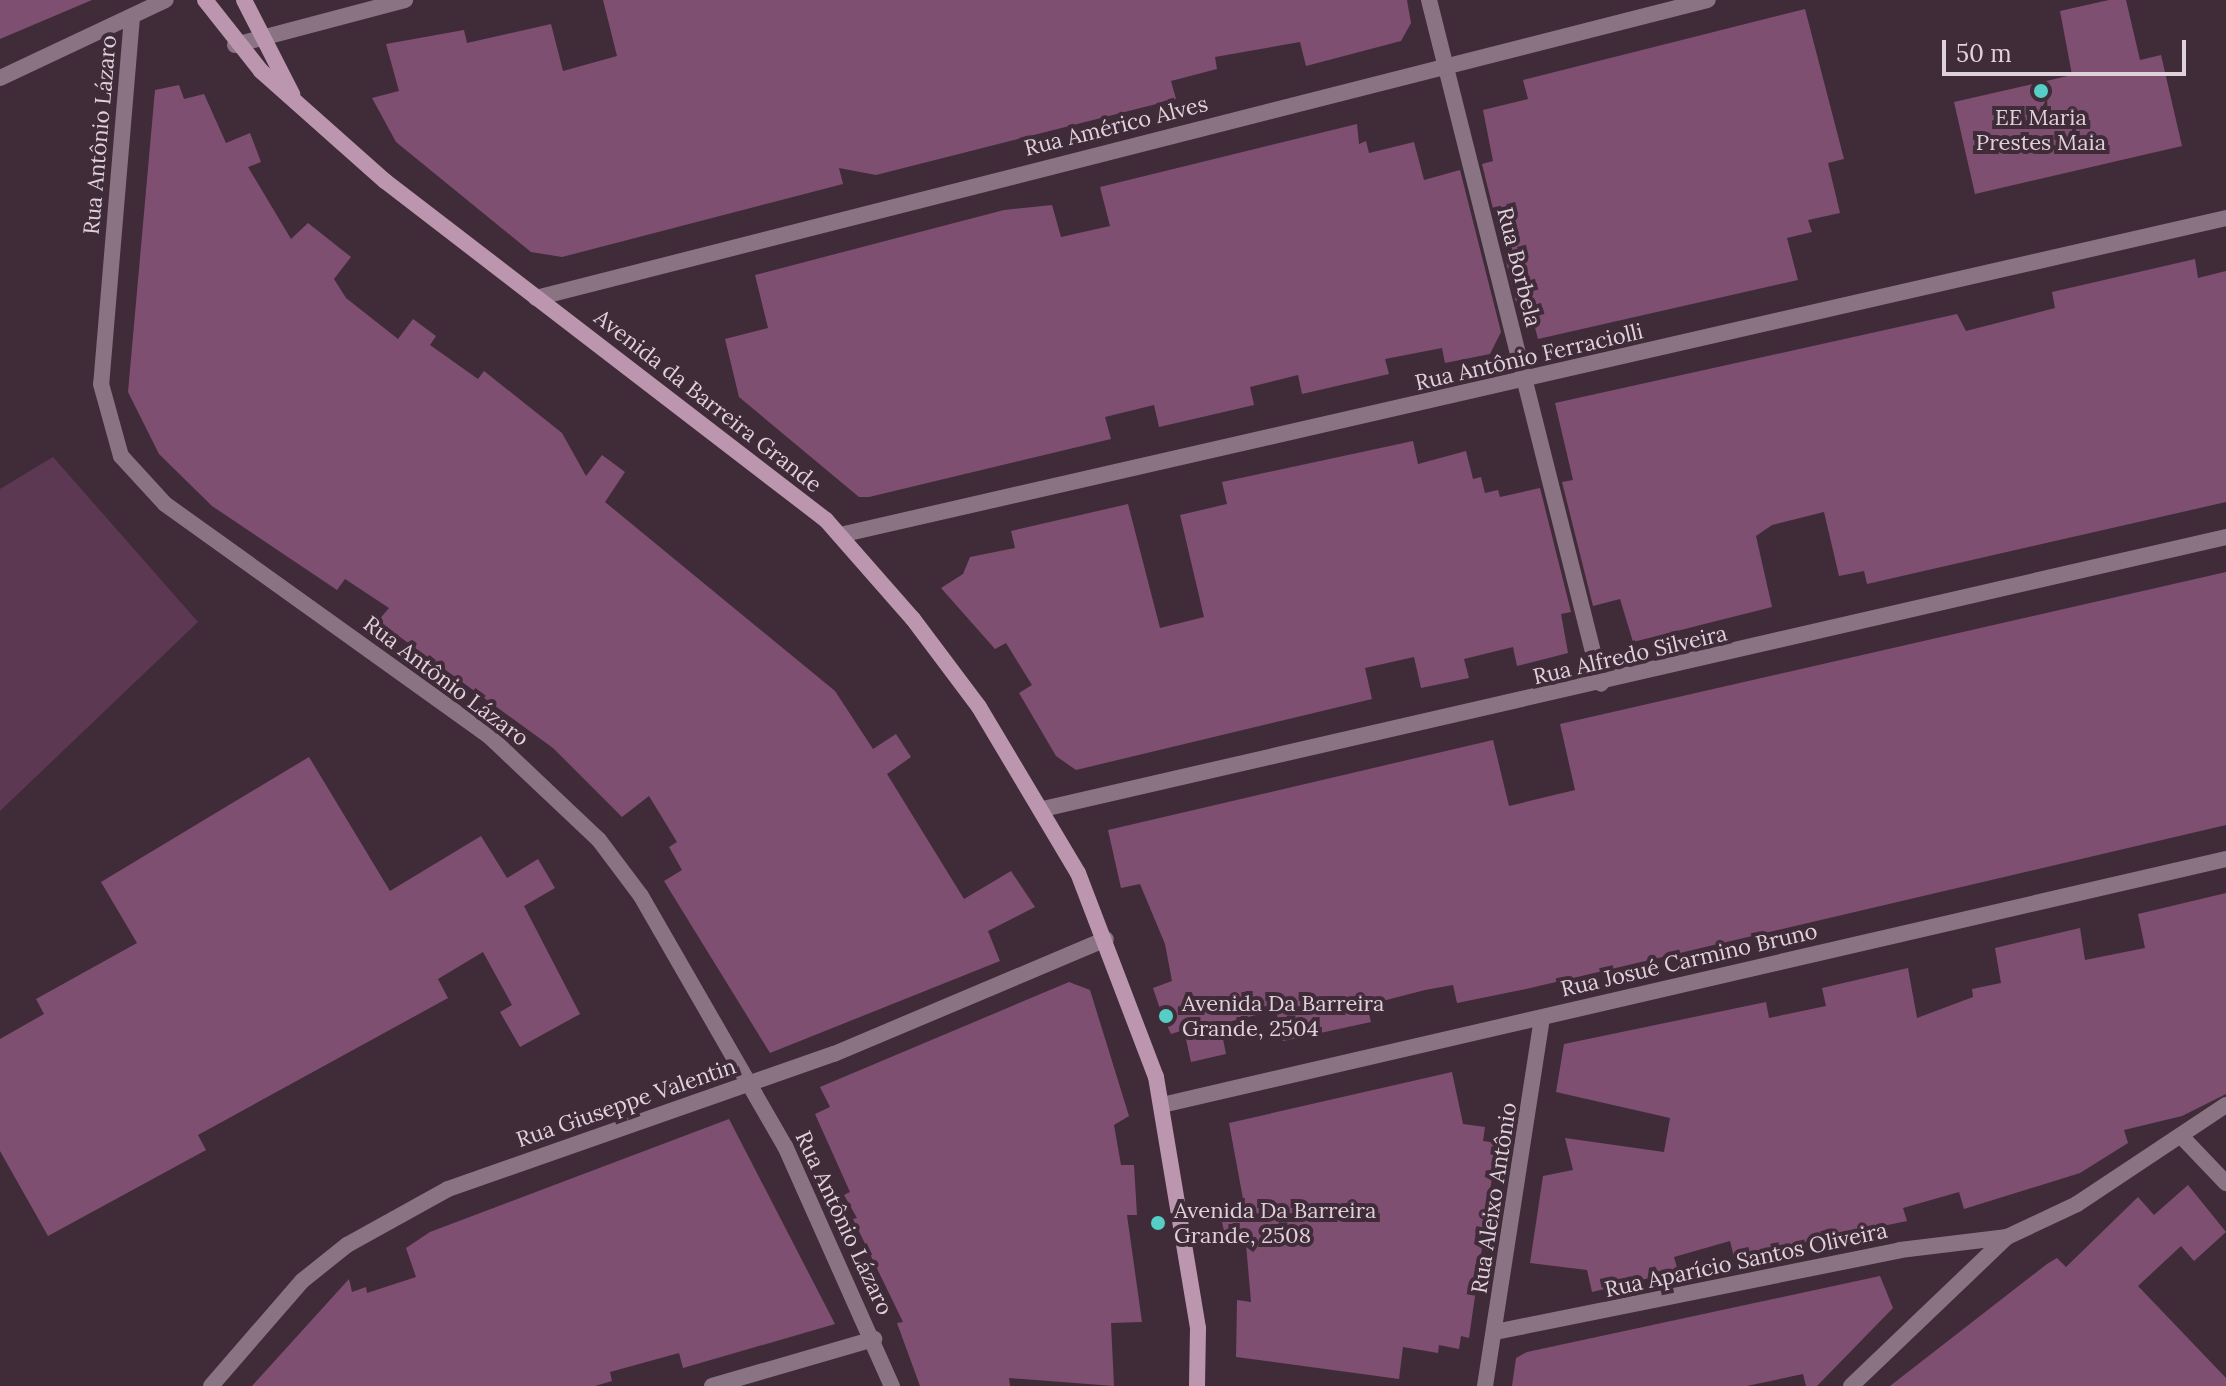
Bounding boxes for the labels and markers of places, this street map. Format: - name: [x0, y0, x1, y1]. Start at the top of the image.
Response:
- marker: EE Maria Prestes Maia: [2032, 82, 2050, 100]
- place label: EE Maria Prestes Maia: [1976, 104, 2106, 156]
- place label: Avenida Da Barreira Grande, 2504: [1182, 990, 1384, 1042]
- marker: Avenida Da Barreira Grande, 2504: [1157, 1007, 1175, 1025]
- place label: Avenida Da Barreira Grande, 2508: [1174, 1197, 1376, 1248]
- marker: Avenida Da Barreira Grande, 2508: [1149, 1214, 1167, 1232]

